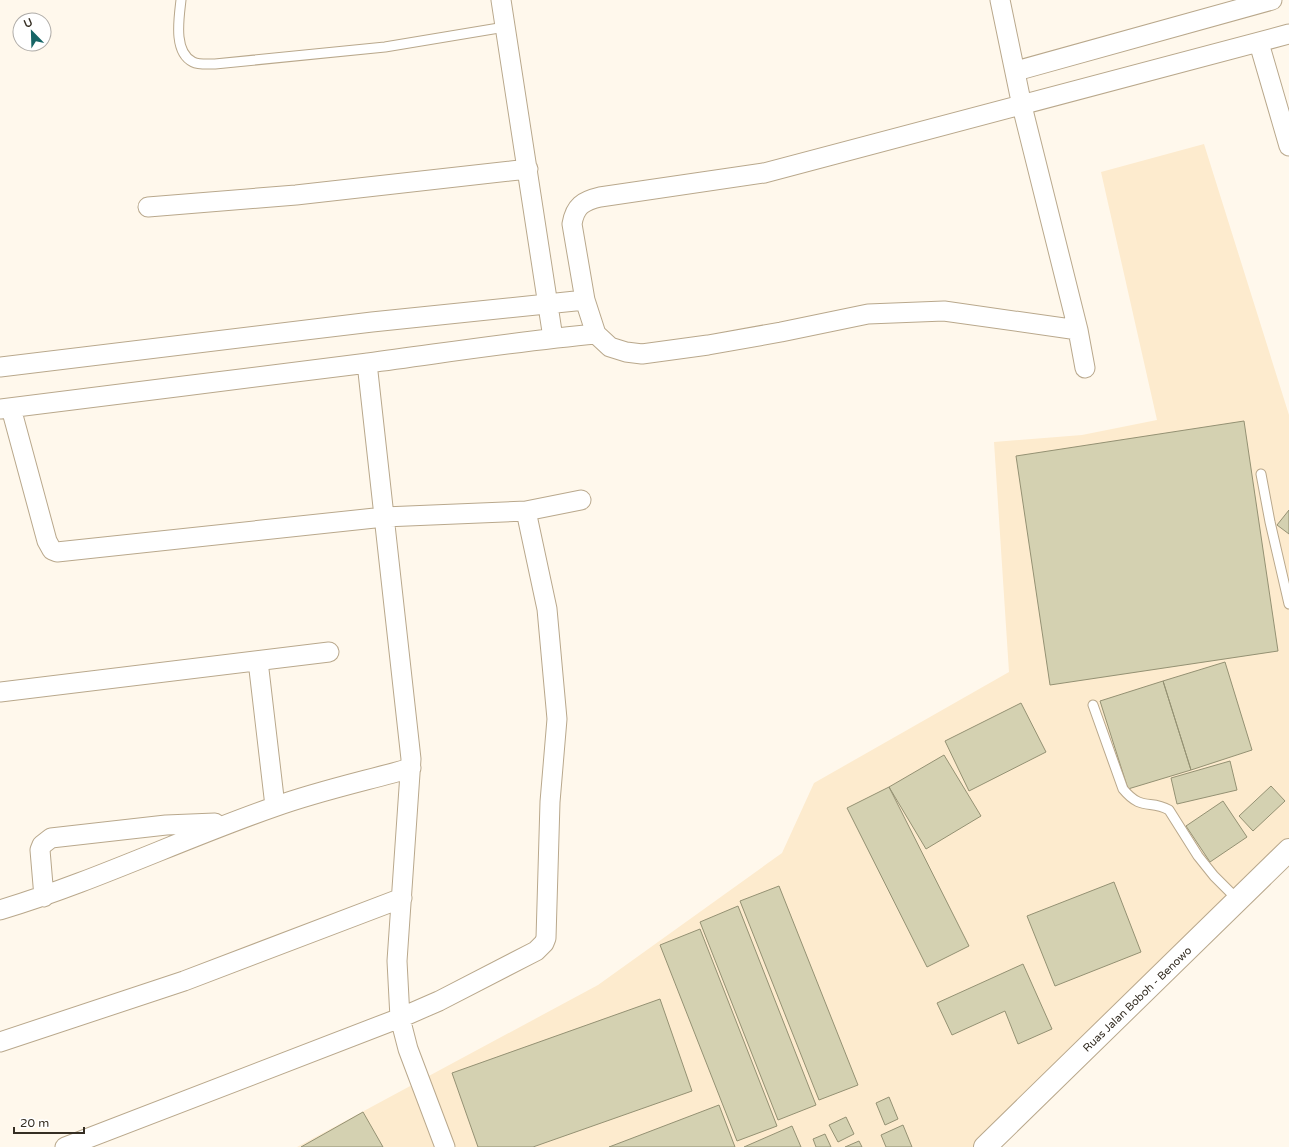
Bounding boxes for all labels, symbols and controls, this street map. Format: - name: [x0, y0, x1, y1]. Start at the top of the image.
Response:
- north arrow: [12, 12, 52, 52]
- text: U: [22, 16, 35, 31]
- street label: Ruas Jalan Boboh - Benowo: [1080, 944, 1195, 1055]
- scale bar: [14, 1109, 84, 1135]
- text: 20 m: [20, 1116, 49, 1130]

